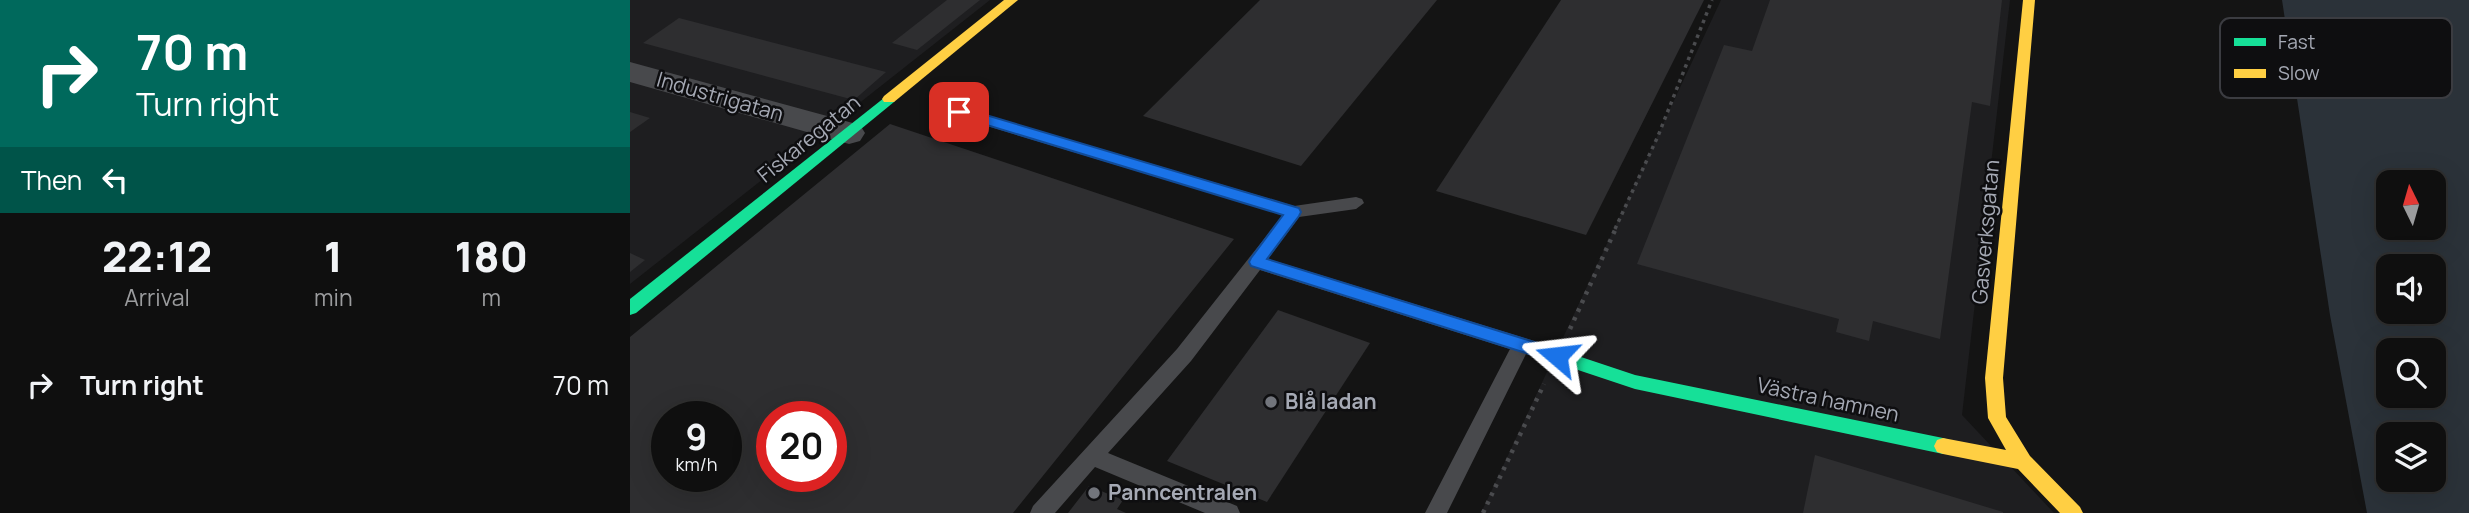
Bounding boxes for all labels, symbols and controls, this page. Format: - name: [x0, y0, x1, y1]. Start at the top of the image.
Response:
- text: 70 m: [136, 18, 248, 85]
- legend: [2220, 18, 2452, 98]
- icon: right: [21, 28, 112, 119]
- text: Fast: [2278, 29, 2315, 55]
- text: Slow: [2278, 60, 2320, 86]
- street label: Industrigatan: [654, 65, 787, 128]
- text: Turn right: [136, 82, 279, 126]
- pin: [929, 82, 989, 142]
- street label: Fiskaregatan: [751, 88, 866, 188]
- icon: arrive: [940, 93, 978, 131]
- street label: Gasverksgatan: [1965, 158, 2005, 305]
- icon: left: [96, 161, 134, 199]
- text: Then: [21, 162, 82, 198]
- north arrow: [2376, 170, 2446, 240]
- map controls: [2376, 170, 2446, 492]
- text: 22:12: [102, 227, 212, 285]
- text: 1: [324, 227, 343, 285]
- text: 180: [454, 227, 528, 285]
- button: sound: [2376, 254, 2446, 324]
- text: Arrival: [124, 281, 190, 313]
- text: min: [314, 281, 353, 313]
- text: m: [482, 281, 501, 313]
- position arrow: [1520, 319, 1594, 393]
- button: search: [2376, 338, 2446, 408]
- icon: right: [21, 366, 59, 404]
- text: Turn right: [80, 367, 204, 403]
- text: 70 m: [553, 367, 609, 403]
- street label: Västra hamnen: [1755, 370, 1902, 428]
- place label: Blå ladan: [1285, 387, 1377, 415]
- marker: Blå ladan: [1263, 394, 1279, 410]
- speed limit sign: 20: [756, 401, 847, 492]
- text: 9: [686, 413, 707, 461]
- button: layers: [2376, 422, 2446, 492]
- text: km/h: [676, 452, 717, 476]
- place label: Panncentralen: [1108, 478, 1257, 506]
- marker: Panncentralen: [1086, 485, 1102, 501]

